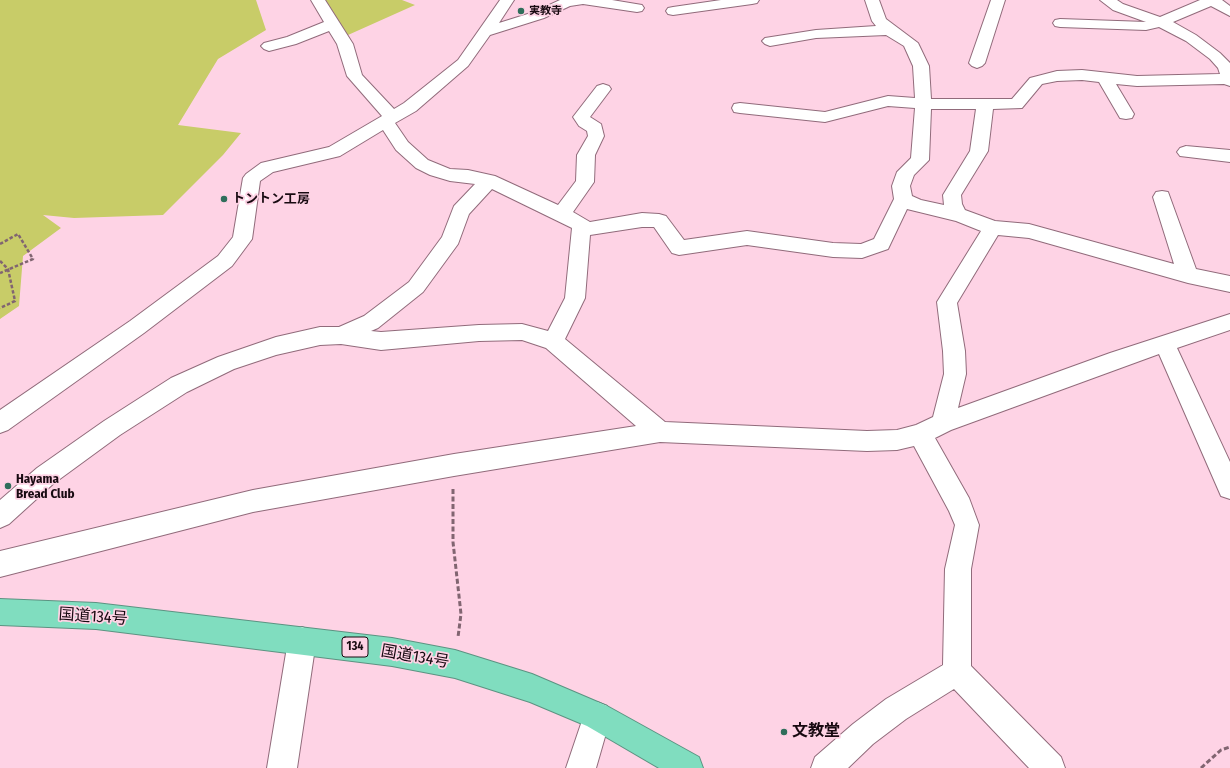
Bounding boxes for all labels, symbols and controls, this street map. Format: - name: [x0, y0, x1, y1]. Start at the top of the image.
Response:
- place label: 実教寺: [529, 4, 562, 18]
- marker: 実教寺: [516, 6, 526, 16]
- place label: トントン工房: [232, 191, 310, 207]
- marker: トントン工房: [219, 194, 229, 204]
- place label: Hayama Bread Club: [16, 471, 74, 502]
- marker: Hayama Bread Club: [3, 481, 13, 491]
- street label: 国道134号: [58, 605, 128, 629]
- road number: 134: [342, 637, 368, 657]
- street label: 国道134号: [379, 642, 451, 672]
- place label: 文教堂: [792, 722, 840, 742]
- marker: 文教堂: [779, 727, 789, 737]

